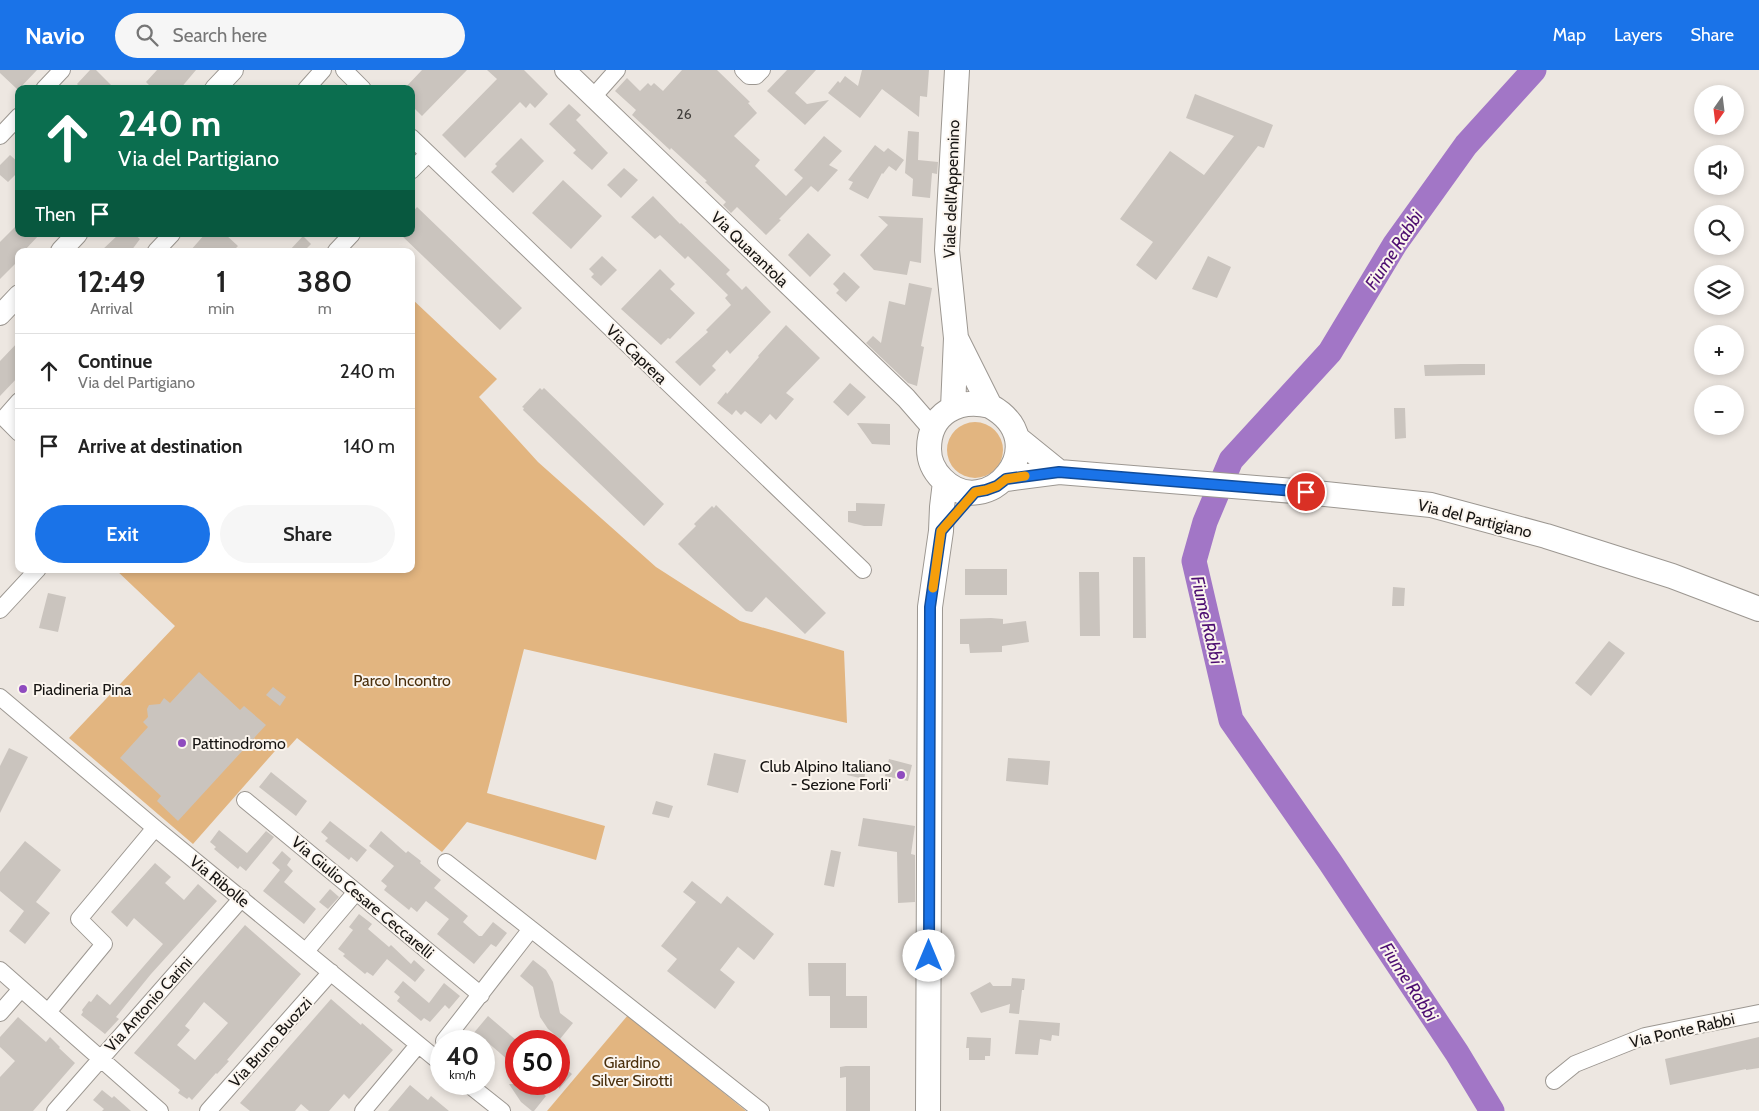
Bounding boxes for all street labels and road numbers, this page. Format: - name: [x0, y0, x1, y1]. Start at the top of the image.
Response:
- street label: Viale dell'Appennino: [940, 119, 963, 259]
- street label: Via Quarantola: [707, 208, 793, 291]
- street label: Via Caprera: [602, 321, 671, 388]
- street label: Via del Partigiano: [1416, 495, 1534, 542]
- street label: Via Giulio Cesare Ceccarelli: [288, 832, 438, 962]
- street label: Via Ribolle: [186, 852, 253, 911]
- street label: Via Antonio Carini: [101, 953, 196, 1056]
- street label: Via Bruno Buozzi: [225, 993, 316, 1091]
- street label: Via Ponte Rabbi: [1628, 1009, 1736, 1052]

